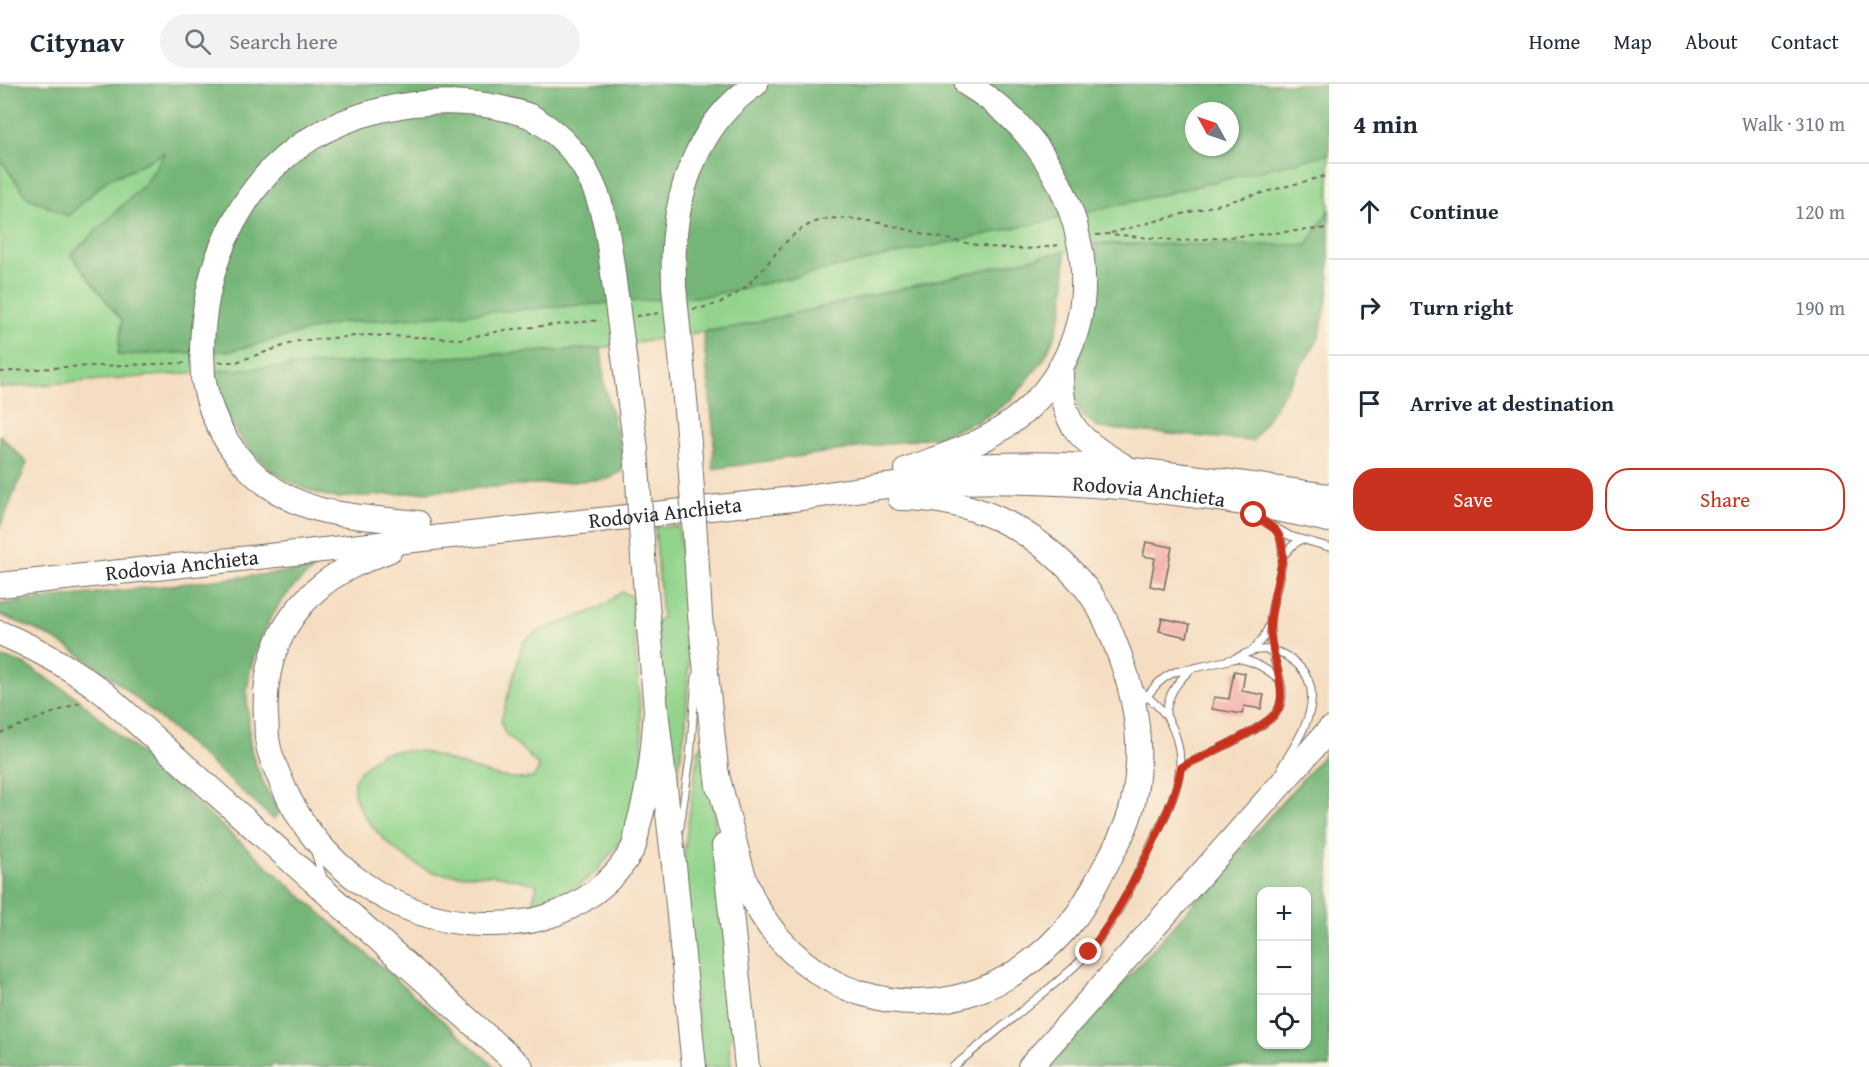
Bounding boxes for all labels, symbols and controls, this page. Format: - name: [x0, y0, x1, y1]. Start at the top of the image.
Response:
- search box: [160, 14, 580, 68]
- text: Citynav: [30, 21, 124, 62]
- icon: search: [181, 25, 214, 58]
- text: Search here: [229, 25, 338, 57]
- text: Home: [1529, 26, 1580, 57]
- text: Map: [1613, 26, 1652, 57]
- text: About: [1685, 26, 1738, 57]
- text: Contact: [1771, 26, 1839, 57]
- north arrow: [1185, 102, 1239, 156]
- text: 4 min: [1353, 104, 1418, 143]
- text: Walk · 310 m: [1742, 109, 1845, 138]
- icon: ahead: [1353, 195, 1386, 228]
- text: Continue: [1410, 195, 1499, 227]
- text: 120 m: [1795, 197, 1845, 226]
- icon: right: [1353, 291, 1386, 324]
- text: Turn right: [1410, 291, 1513, 323]
- text: 190 m: [1795, 293, 1845, 322]
- icon: arrive: [1353, 387, 1386, 420]
- text: Arrive at destination: [1410, 387, 1614, 419]
- street label: Rodovia Anchieta: [1072, 467, 1228, 515]
- button: Save: [1353, 468, 1593, 531]
- button: Share: [1605, 468, 1845, 531]
- street label: Rodovia Anchieta: [587, 489, 743, 536]
- route start: [1240, 501, 1266, 527]
- street label: Rodovia Anchieta: [104, 541, 260, 588]
- map controls: [1257, 887, 1311, 1049]
- button: +: [1257, 887, 1311, 941]
- route end: [1075, 938, 1101, 964]
- button: −: [1257, 941, 1311, 995]
- button: locate: [1257, 995, 1311, 1049]

